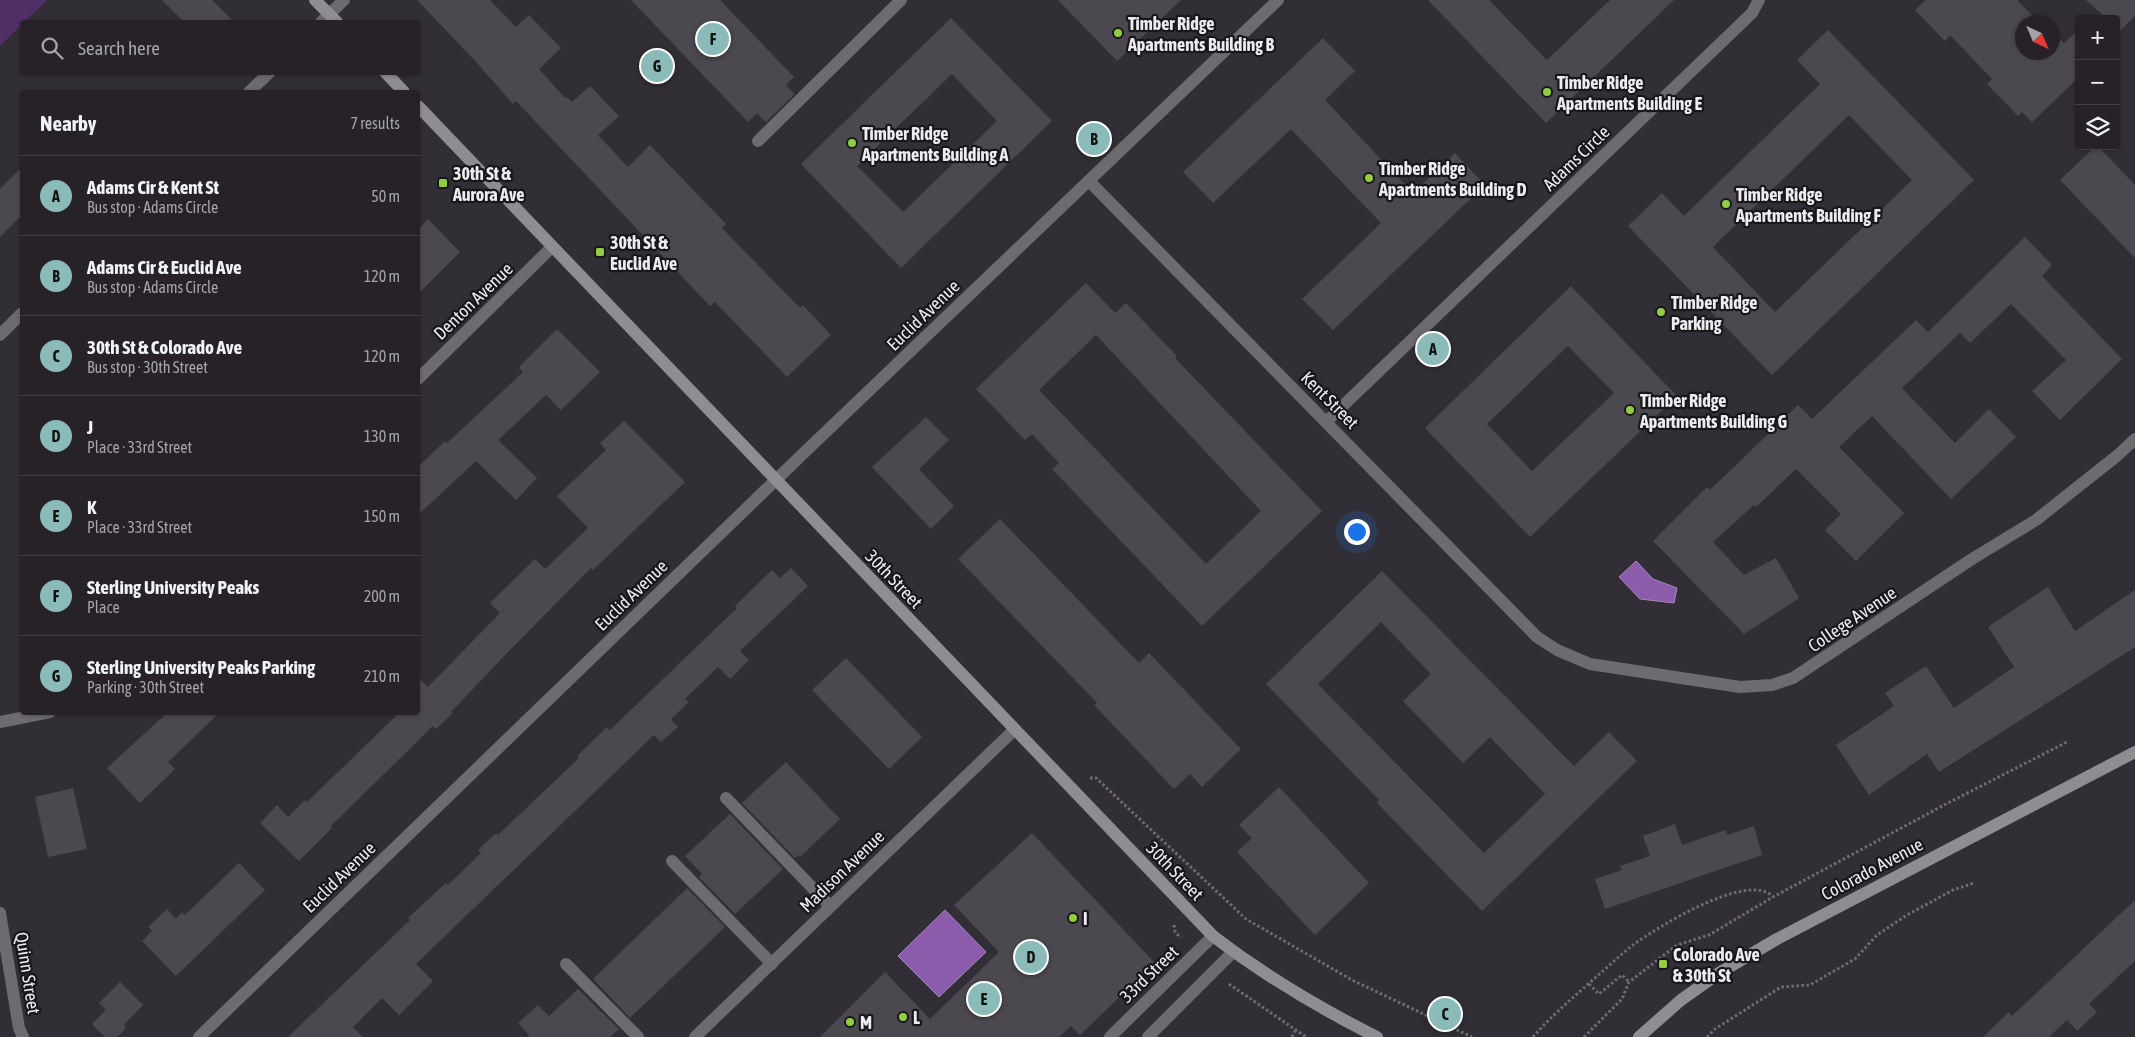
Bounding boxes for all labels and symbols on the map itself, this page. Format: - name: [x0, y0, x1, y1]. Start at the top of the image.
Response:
- place label: Timber Ridge Apartments Building B: [1127, 13, 1274, 55]
- north arrow: [2015, 15, 2060, 60]
- pin: F: [697, 20, 729, 58]
- marker: Timber Ridge Apartments Building B: [1112, 27, 1124, 39]
- pin: G: [641, 47, 673, 85]
- place label: Timber Ridge Apartments Building E: [1556, 72, 1702, 114]
- marker: Timber Ridge Apartments Building E: [1541, 86, 1553, 98]
- pin: B: [1078, 120, 1110, 158]
- street label: Adams Circle: [1538, 121, 1614, 195]
- place label: Timber Ridge Apartments Building A: [861, 123, 1008, 165]
- marker: Timber Ridge Apartments Building A: [846, 137, 858, 149]
- place label: Timber Ridge Apartments Building D: [1378, 158, 1527, 200]
- place label: 30th St & Aurora Ave: [452, 163, 524, 205]
- marker: Timber Ridge Apartments Building D: [1363, 172, 1375, 184]
- marker: 30th St & Aurora Ave: [437, 177, 449, 189]
- place label: Timber Ridge Apartments Building F: [1735, 184, 1881, 226]
- marker: Timber Ridge Apartments Building F: [1720, 198, 1732, 210]
- place label: 30th St & Euclid Ave: [610, 232, 677, 274]
- marker: 30th St & Euclid Ave: [594, 246, 606, 258]
- street label: Denton Avenue: [429, 258, 517, 344]
- street label: Euclid Avenue: [882, 275, 964, 355]
- place label: Timber Ridge Parking: [1671, 292, 1757, 334]
- marker: Timber Ridge Parking: [1655, 306, 1667, 318]
- pin: A: [1417, 330, 1449, 368]
- street label: Kent Street: [1297, 367, 1363, 433]
- place label: Timber Ridge Apartments Building G: [1639, 390, 1787, 432]
- marker: Timber Ridge Apartments Building G: [1624, 404, 1636, 416]
- your location: [1344, 519, 1370, 545]
- street label: 30th Street: [861, 546, 927, 612]
- street label: Euclid Avenue: [590, 555, 672, 635]
- street label: College Avenue: [1804, 582, 1900, 656]
- street label: Madison Avenue: [796, 826, 888, 916]
- street label: Colorado Avenue: [1818, 833, 1926, 905]
- street label: Euclid Avenue: [298, 837, 380, 917]
- street label: 30th Street: [1142, 838, 1208, 904]
- place label: I: [1083, 908, 1088, 929]
- marker: I: [1067, 912, 1079, 924]
- street label: Quinn Street: [11, 930, 45, 1016]
- pin: D: [1015, 938, 1047, 976]
- street label: 33rd Street: [1116, 941, 1182, 1007]
- place label: Colorado Ave & 30th St: [1673, 944, 1760, 986]
- marker: Colorado Ave & 30th St: [1657, 958, 1669, 970]
- pin: E: [968, 980, 1000, 1018]
- pin: C: [1429, 995, 1461, 1033]
- place label: L: [913, 1007, 920, 1028]
- marker: L: [897, 1011, 909, 1023]
- place label: M: [860, 1012, 872, 1033]
- marker: M: [844, 1016, 856, 1028]

